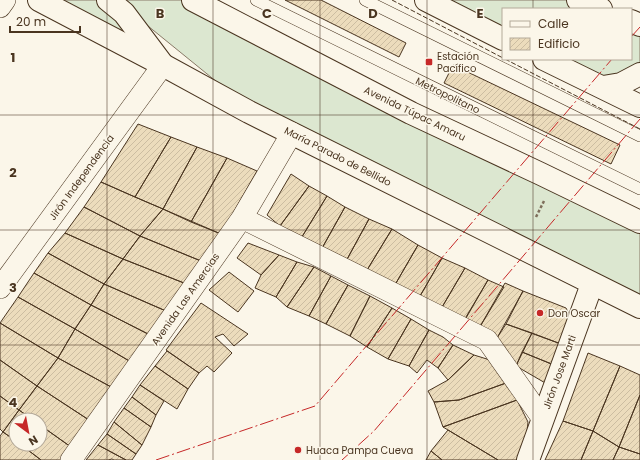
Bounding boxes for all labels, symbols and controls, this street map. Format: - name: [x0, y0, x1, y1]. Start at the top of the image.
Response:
- text: B: [156, 4, 165, 23]
- text: C: [262, 4, 272, 23]
- text: D: [368, 4, 378, 23]
- text: E: [476, 4, 484, 23]
- scale bar: [10, 8, 80, 34]
- legend: [502, 8, 632, 60]
- text: 20 m: [16, 13, 46, 30]
- text: Calle: [538, 15, 569, 32]
- text: Edificio: [538, 35, 580, 52]
- text: 1: [11, 48, 15, 67]
- place label: Estación Pacífico: [437, 49, 479, 76]
- marker: Estación Pacífico: [424, 57, 434, 67]
- street label: Metropolitano: [413, 73, 482, 118]
- street label: Avenida Túpac Amaru: [361, 82, 468, 145]
- street label: María Parado de Bellido: [282, 123, 394, 190]
- street label: Jirón Independencia: [45, 131, 118, 223]
- text: 2: [9, 163, 17, 182]
- street label: Avenida Las Amercias: [148, 250, 223, 349]
- text: 3: [9, 278, 17, 297]
- place label: Don Oscar: [548, 306, 600, 321]
- marker: Don Oscar: [535, 308, 545, 318]
- street label: Jirón Jose Marti: [539, 333, 580, 411]
- text: 4: [9, 393, 18, 412]
- north arrow: [8, 412, 48, 452]
- text: N: [26, 432, 41, 449]
- place label: Huaca Pampa Cueva: [306, 443, 413, 458]
- marker: Huaca Pampa Cueva: [293, 445, 303, 455]

